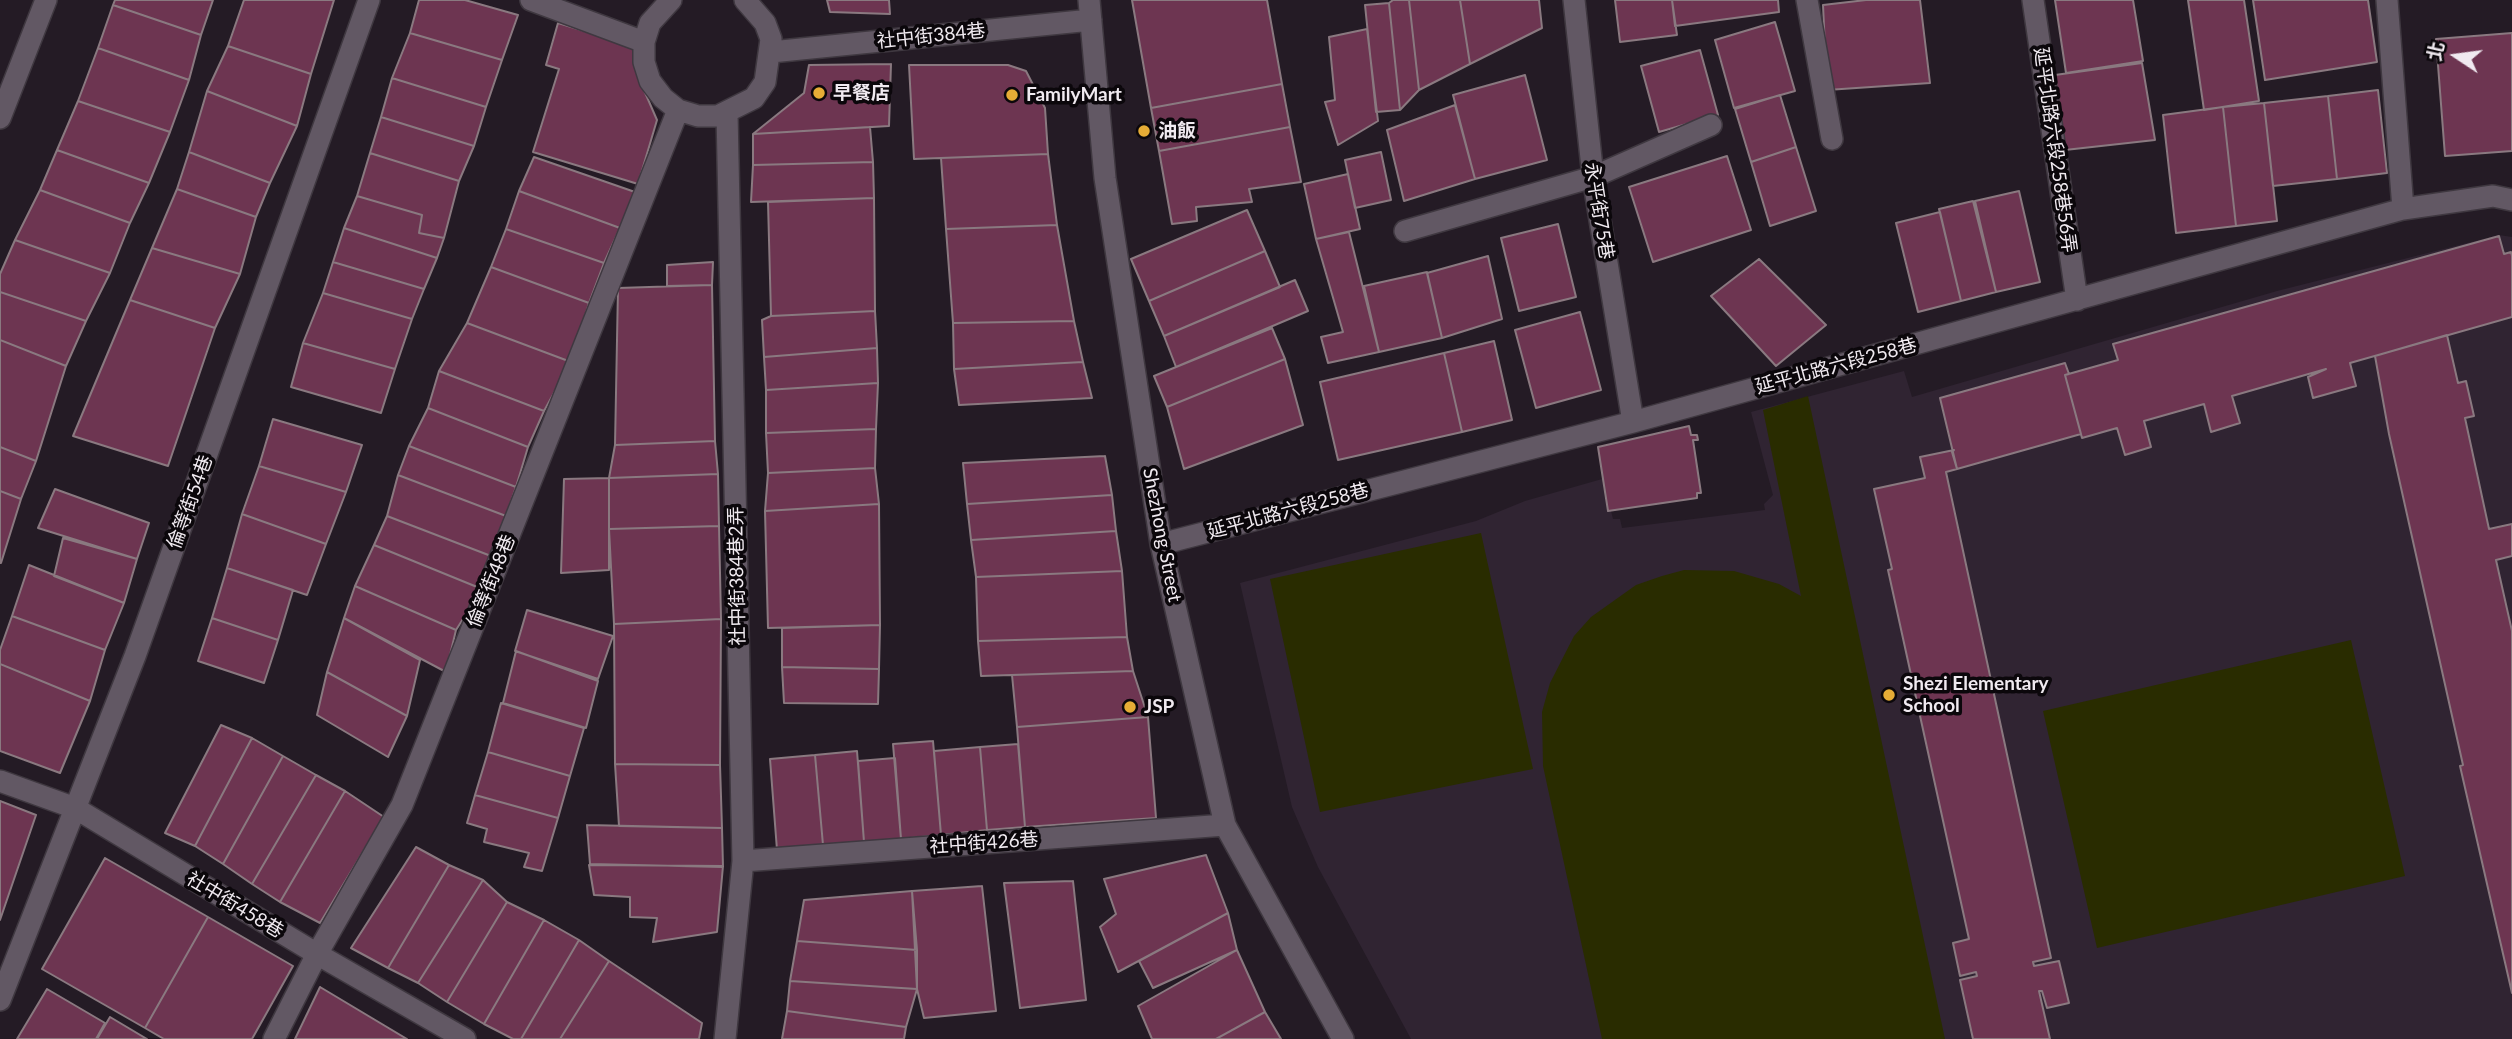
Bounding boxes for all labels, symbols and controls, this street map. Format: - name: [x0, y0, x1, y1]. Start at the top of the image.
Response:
- street label: 社中街384巷: [876, 19, 986, 53]
- north arrow: [2421, 21, 2491, 91]
- text: 北: [2422, 39, 2448, 63]
- street label: 延平北路六段258巷56弄: [2029, 46, 2081, 254]
- place label: 早餐店: [833, 82, 890, 104]
- place label: FamilyMart: [1026, 84, 1122, 106]
- marker: 早餐店: [811, 85, 827, 101]
- marker: FamilyMart: [1004, 87, 1020, 103]
- place label: 油飯: [1158, 120, 1196, 142]
- marker: 油飯: [1136, 123, 1152, 139]
- street label: 永平街75巷: [1580, 161, 1618, 261]
- street label: 延平北路六段258巷: [1753, 333, 1919, 399]
- street label: 倫等街54巷: [163, 452, 217, 552]
- street label: Shezhong Street: [1138, 466, 1186, 604]
- street label: 延平北路六段258巷: [1205, 478, 1371, 544]
- street label: 社中街384巷2弄: [724, 506, 750, 646]
- street label: 倫等街48巷: [462, 531, 520, 631]
- place label: Shezi Elementary School: [1903, 673, 2049, 717]
- marker: Shezi Elementary School: [1881, 687, 1897, 703]
- place label: JSP: [1144, 696, 1174, 718]
- marker: JSP: [1122, 699, 1138, 715]
- street label: 社中街426巷: [929, 828, 1039, 858]
- street label: 社中街458巷: [182, 867, 288, 943]

